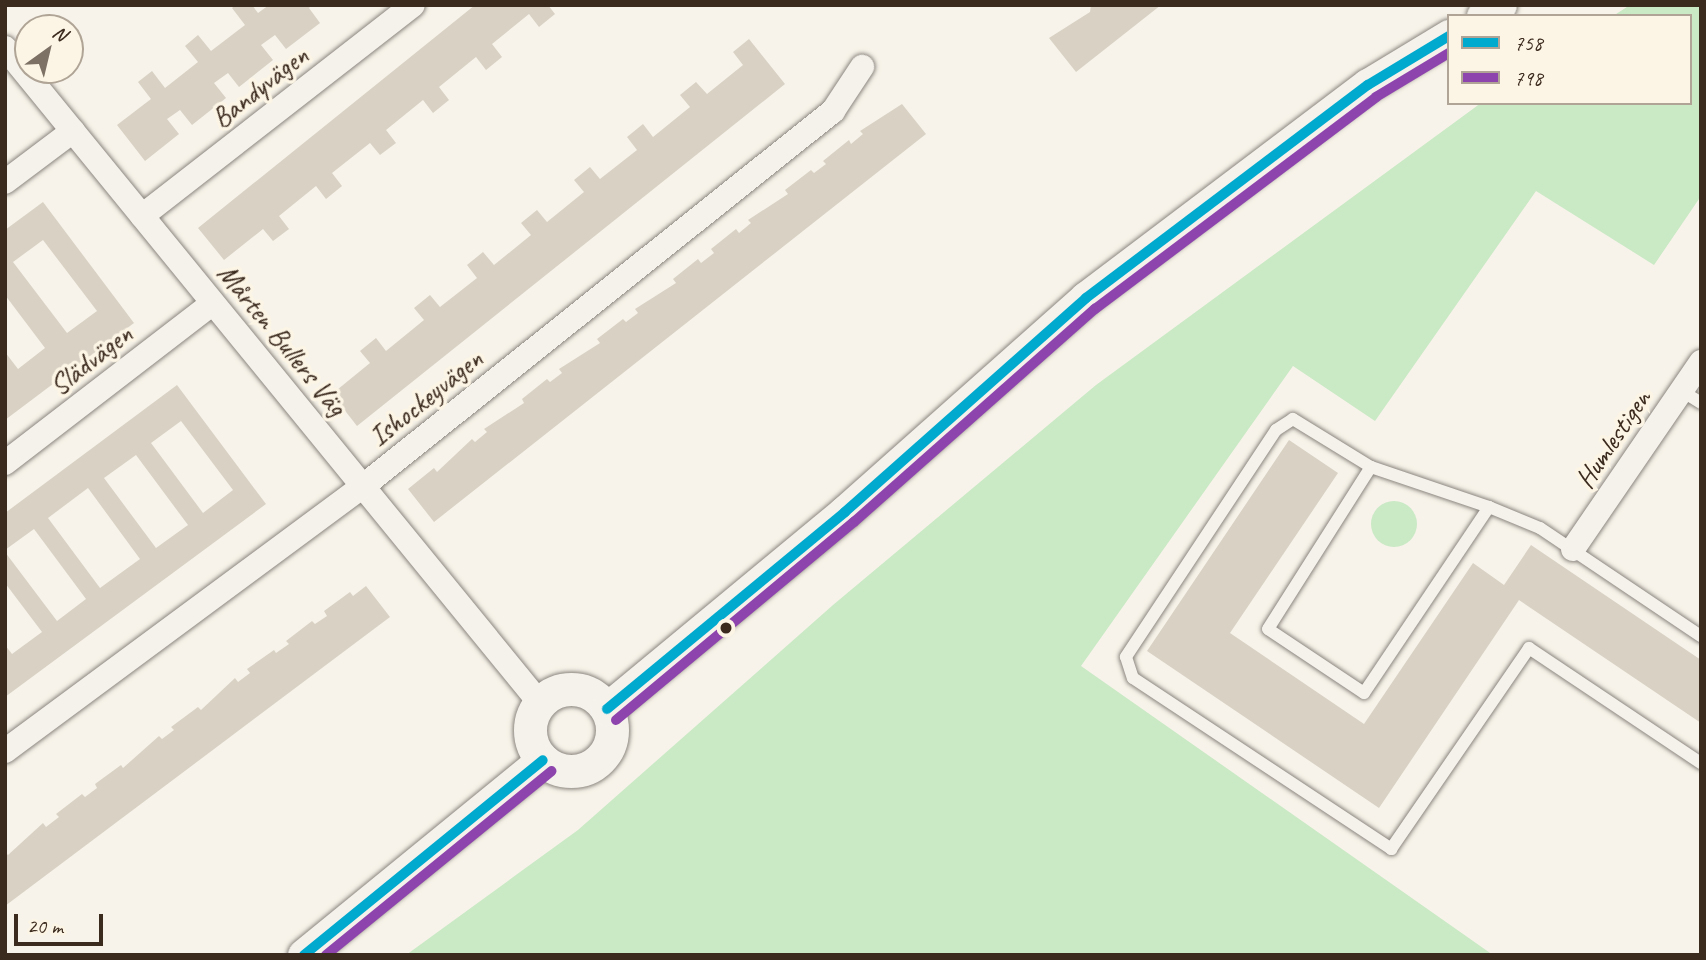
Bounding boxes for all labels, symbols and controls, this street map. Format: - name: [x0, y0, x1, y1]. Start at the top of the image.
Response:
- north arrow: [14, 14, 84, 84]
- legend: [1447, 14, 1692, 105]
- text: N: [48, 20, 71, 46]
- text: 758: [1514, 30, 1542, 56]
- street label: Bandyvägen: [205, 39, 315, 135]
- text: 798: [1514, 65, 1542, 91]
- street label: Mårten Bullers Väg: [210, 257, 354, 423]
- street label: Slädvägen: [43, 317, 139, 403]
- street label: Ishockeyvägen: [363, 342, 489, 454]
- street label: Humlestigen: [1568, 383, 1658, 495]
- unlabelled marker: [719, 621, 733, 635]
- scale bar: [18, 900, 107, 944]
- text: 20 m: [27, 913, 63, 939]

